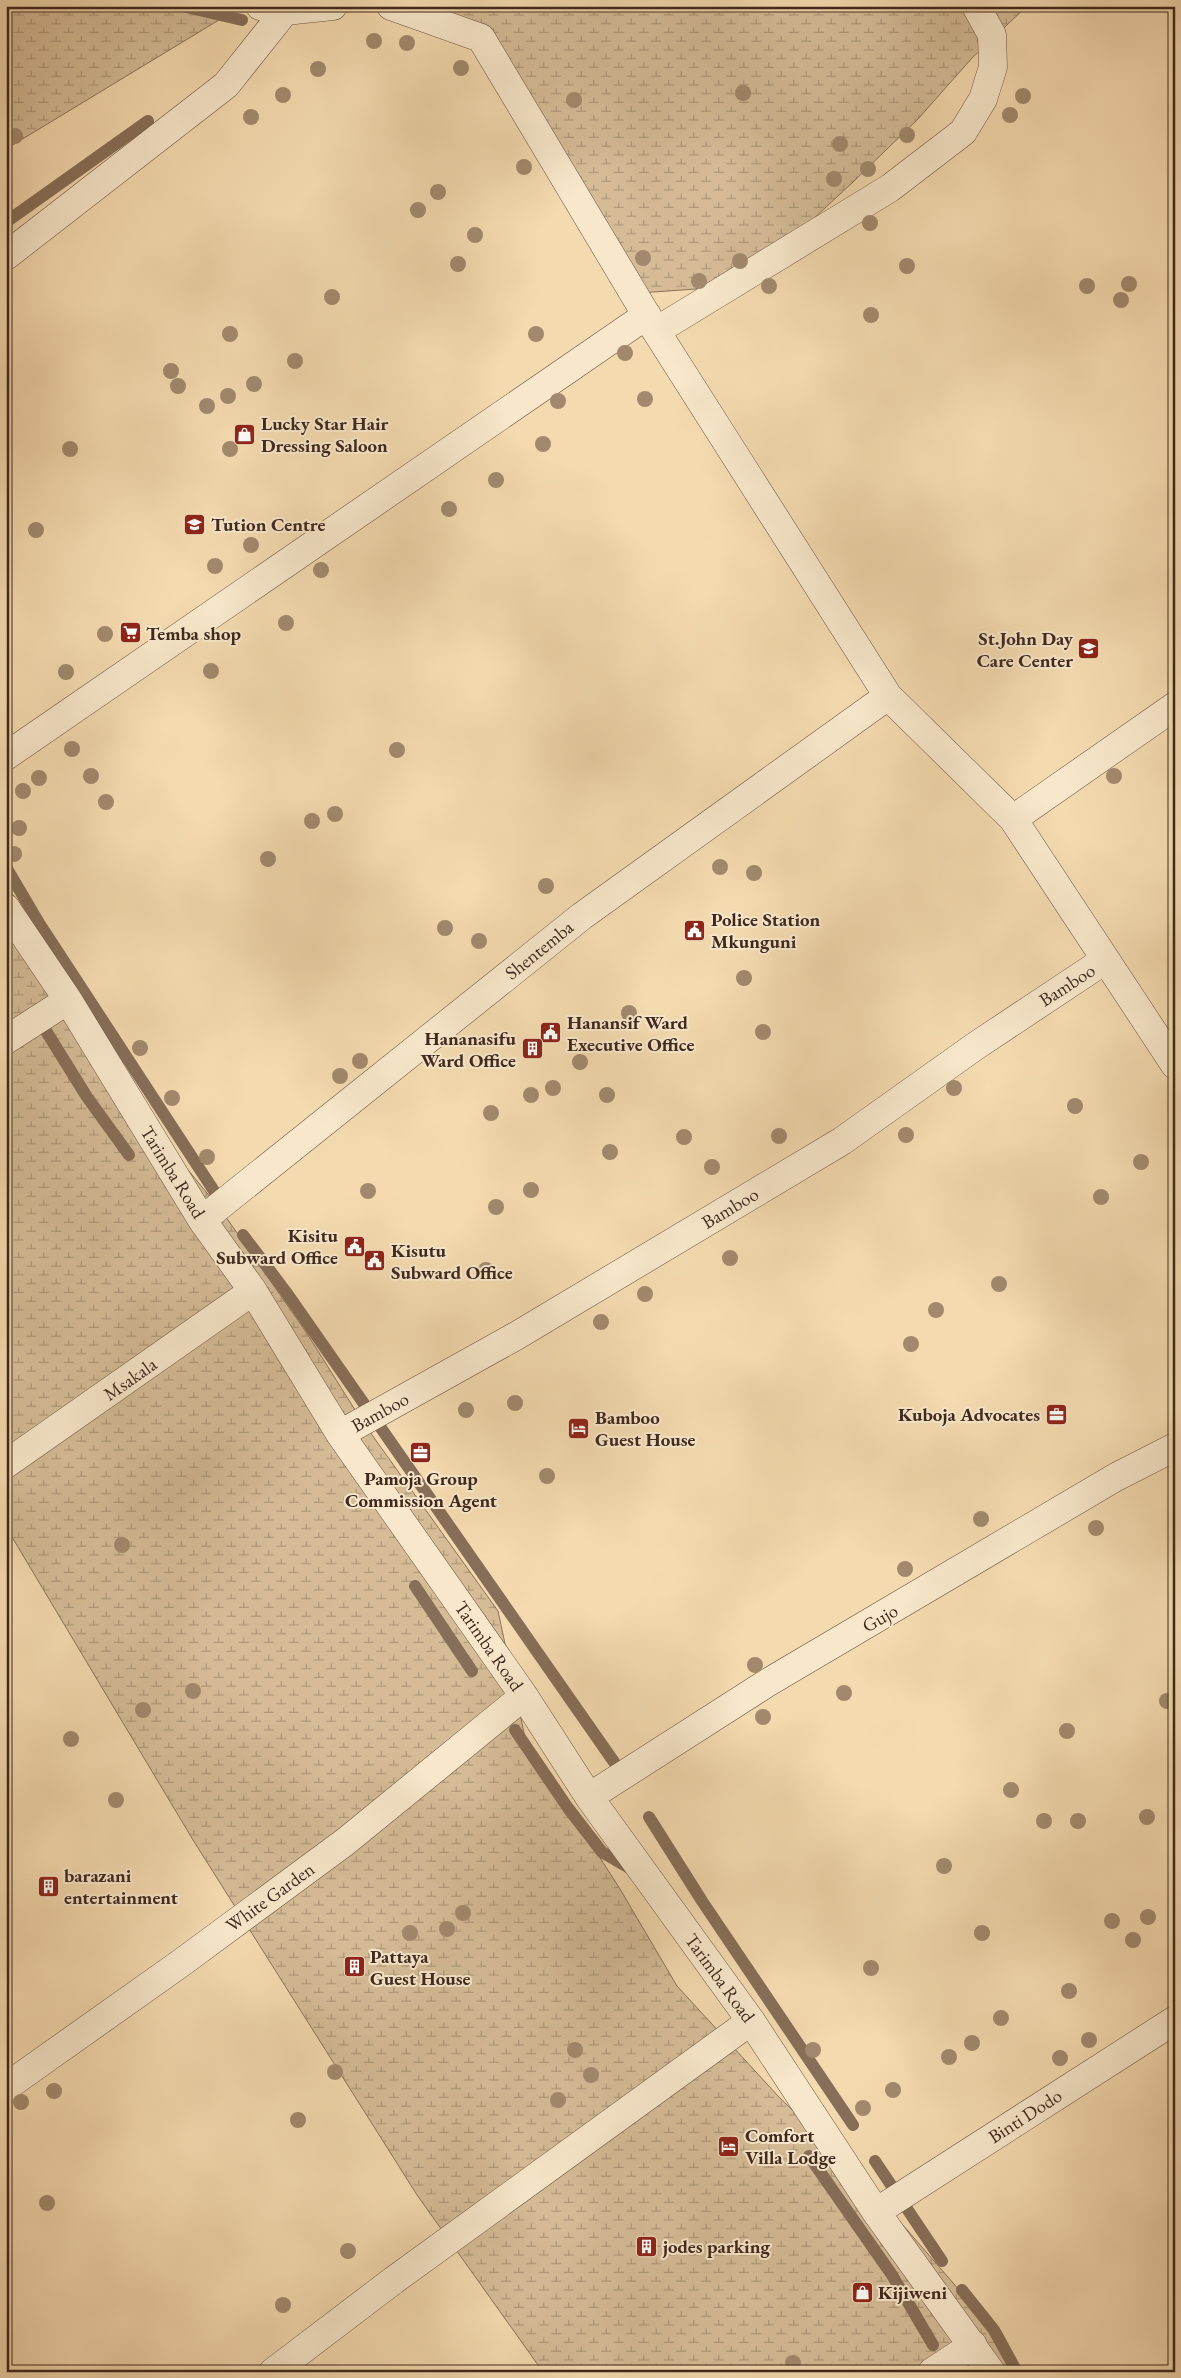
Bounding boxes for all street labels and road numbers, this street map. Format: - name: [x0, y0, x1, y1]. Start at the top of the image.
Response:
- street label: Shentemba: [500, 914, 579, 985]
- street label: Bamboo: [1034, 958, 1100, 1012]
- street label: Tarimba Road: [135, 1121, 212, 1223]
- street label: Bamboo: [697, 1181, 763, 1235]
- street label: Msakala: [98, 1351, 162, 1406]
- street label: Bamboo: [347, 1386, 413, 1438]
- street label: Tarimba Road: [449, 1596, 529, 1696]
- street label: Gujo: [857, 1598, 903, 1638]
- street label: White Garden: [221, 1856, 319, 1938]
- street label: Tarimba Road: [679, 1928, 761, 2028]
- street label: Binti Dodo: [983, 2083, 1067, 2149]

